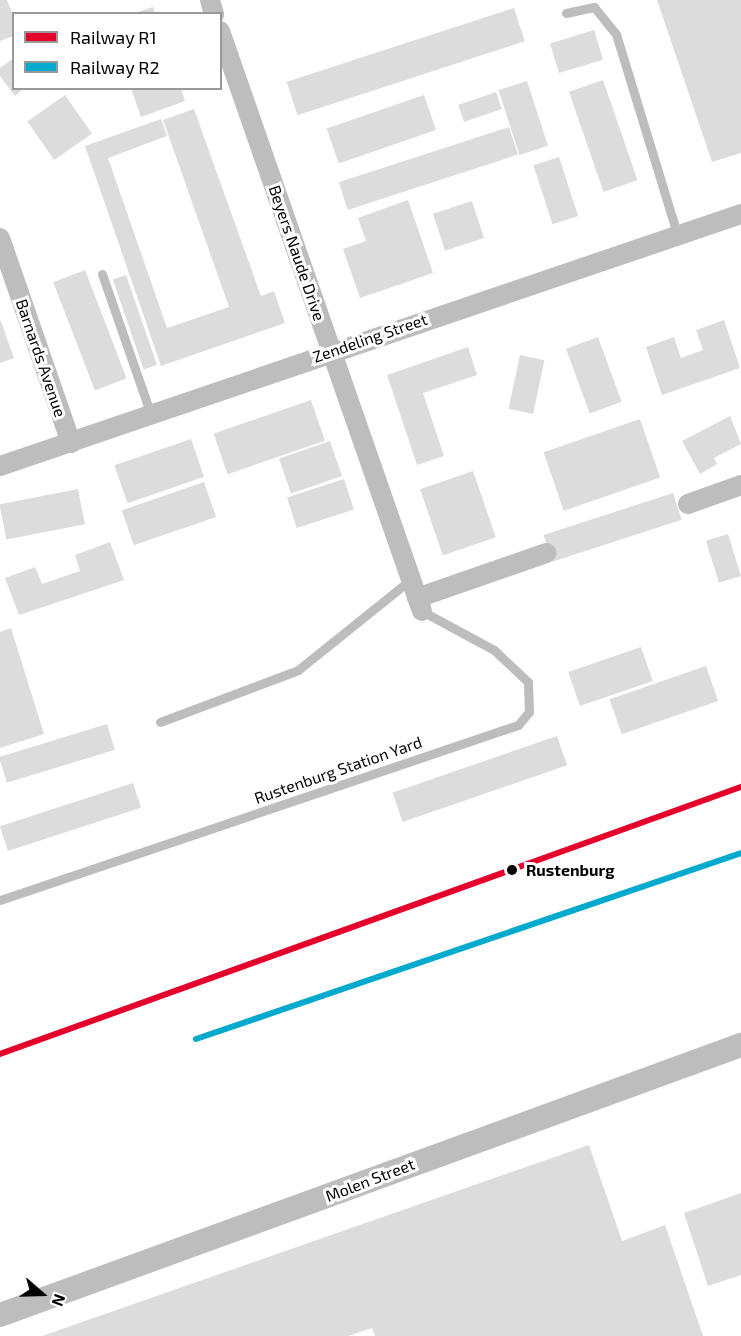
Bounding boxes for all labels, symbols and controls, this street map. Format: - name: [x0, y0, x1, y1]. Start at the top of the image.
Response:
- legend: [12, 12, 222, 90]
- text: Railway R1: [70, 26, 157, 48]
- text: Railway R2: [70, 56, 160, 78]
- street label: Beyers Naude Drive: [265, 183, 329, 323]
- street label: Barnards Avenue: [12, 296, 70, 420]
- street label: Zendeling Street: [310, 309, 430, 367]
- street label: Rustenburg Station Yard: [251, 732, 425, 808]
- place label: Rustenburg: [526, 860, 615, 880]
- marker: Rustenburg: [503, 861, 521, 879]
- street label: Molen Street: [323, 1154, 417, 1206]
- north arrow: [12, 1264, 72, 1324]
- text: N: [48, 1292, 70, 1309]

